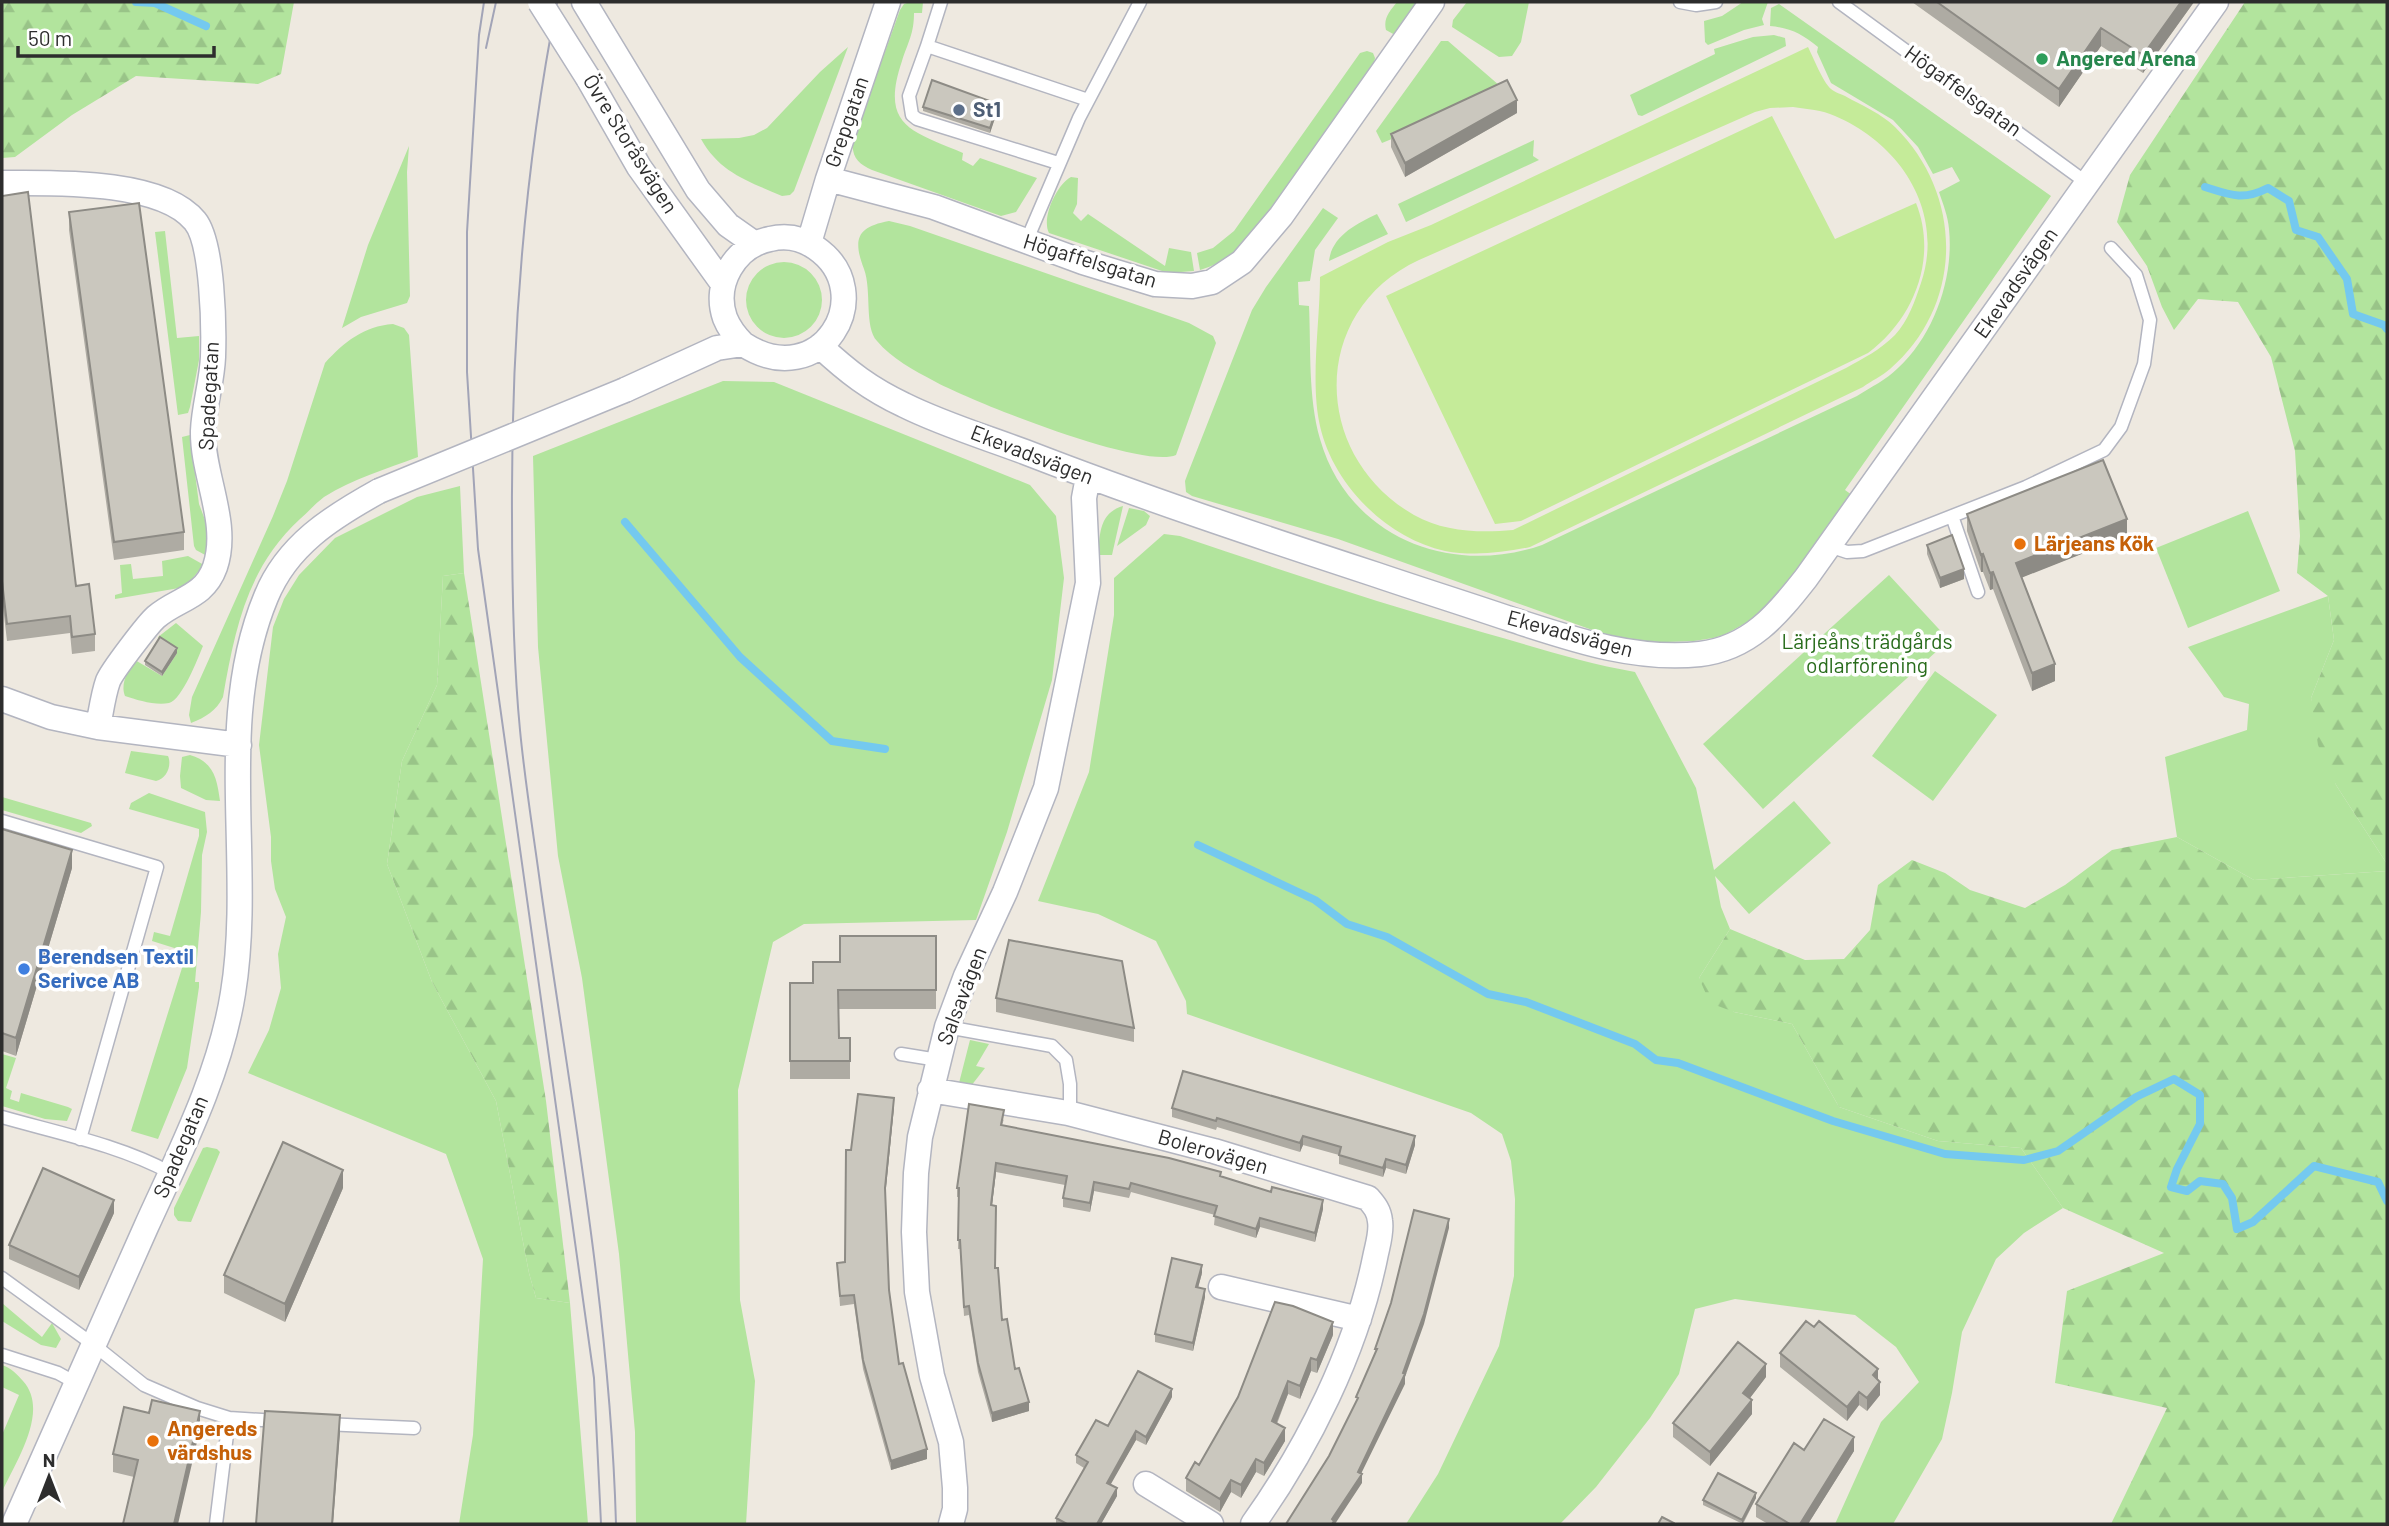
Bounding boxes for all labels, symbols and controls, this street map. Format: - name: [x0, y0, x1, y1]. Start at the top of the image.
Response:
- scale bar: [18, 14, 214, 58]
- text: 50 m: [28, 25, 72, 50]
- street label: Högaffelsgatan: [1900, 39, 2027, 141]
- place label: Angered Arena: [2056, 45, 2196, 70]
- marker: Angered Arena: [2034, 51, 2050, 67]
- street label: Övre Storåsvägen: [579, 69, 684, 217]
- street label: Grepgatan: [818, 73, 873, 170]
- place label: St1: [973, 96, 1001, 121]
- marker: St1: [951, 102, 967, 118]
- street label: Ekevadsvägen: [1967, 222, 2062, 342]
- street label: Högaffelsgatan: [1021, 227, 1160, 292]
- street label: Spadegatan: [192, 341, 223, 451]
- street label: Ekevadsvägen: [968, 419, 1097, 488]
- place label: Lärjeans Kök: [2034, 530, 2154, 555]
- marker: Lärjeans Kök: [2012, 536, 2028, 552]
- street label: Ekevadsvägen: [1505, 604, 1636, 661]
- park label: Lärjeåns trädgårds odlarförening: [1781, 628, 1953, 677]
- place label: Berendsen Textil Serivce AB: [38, 943, 194, 992]
- street label: Salsavägen: [931, 943, 991, 1048]
- marker: Berendsen Textil Serivce AB: [16, 961, 32, 977]
- street label: Spadegatan: [147, 1091, 212, 1201]
- street label: Bolerovägen: [1155, 1123, 1271, 1178]
- place label: Angereds värdshus: [167, 1415, 257, 1464]
- marker: Angereds värdshus: [145, 1433, 161, 1449]
- north arrow: [14, 1442, 84, 1512]
- text: N: [43, 1448, 55, 1471]

